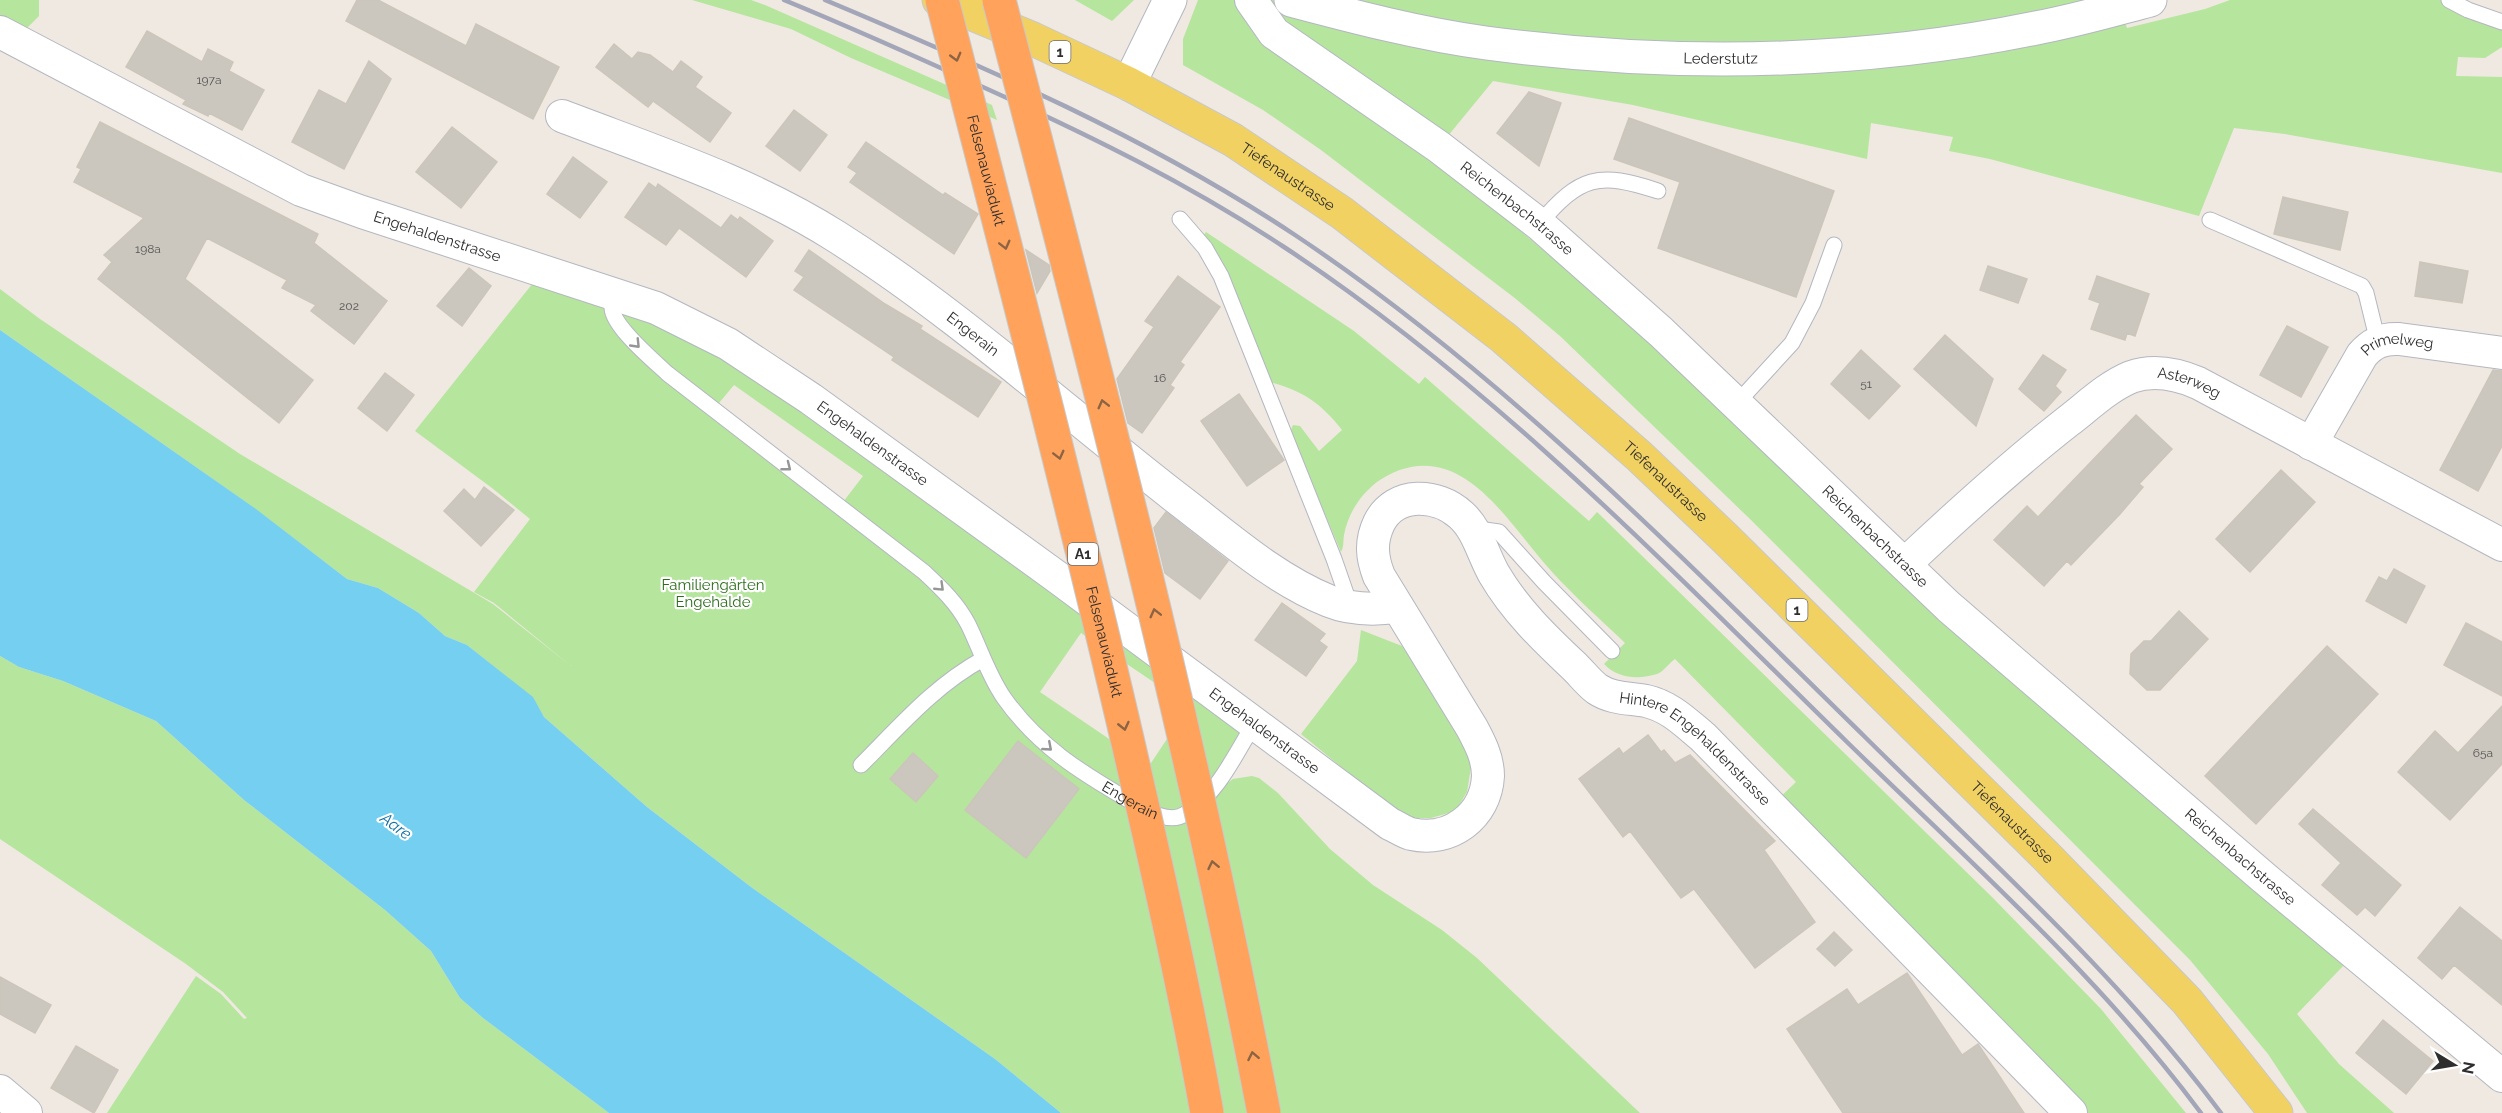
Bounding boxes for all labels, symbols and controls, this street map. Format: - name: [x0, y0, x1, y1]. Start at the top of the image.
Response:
- road number: 1: [1050, 41, 1070, 63]
- street label: Lederstutz: [1683, 49, 1758, 68]
- one-way arrow: [949, 51, 962, 61]
- house number: 197a: [196, 73, 222, 87]
- street label: Felsenauviadukt: [963, 113, 1009, 228]
- street label: Tiefenaustrasse: [1237, 139, 1339, 215]
- street label: Reichenbachstrasse: [1457, 158, 1577, 259]
- street label: Engehaldenstrasse: [371, 207, 503, 266]
- one-way arrow: [998, 240, 1011, 250]
- house number: 198a: [135, 242, 161, 256]
- house number: 202: [339, 299, 359, 313]
- street label: Engerain: [943, 308, 1002, 360]
- street label: Primelweg: [2357, 330, 2434, 360]
- one-way arrow: [629, 337, 640, 347]
- street label: Asterweg: [2157, 364, 2224, 402]
- house number: 16: [1154, 371, 1166, 385]
- house number: 51: [1860, 377, 1872, 391]
- street label: Engehaldenstrasse: [813, 397, 932, 490]
- one-way arrow: [1098, 399, 1111, 409]
- street label: Tiefenaustrasse: [1620, 438, 1712, 526]
- one-way arrow: [1052, 449, 1064, 459]
- one-way arrow: [781, 459, 792, 470]
- street label: Reichenbachstrasse: [1818, 482, 1932, 591]
- road number: A1: [1068, 543, 1098, 565]
- park label: Familiengärten Engehalde: [661, 576, 765, 611]
- one-way arrow: [933, 580, 944, 591]
- street label: Felsenauviadukt: [1082, 584, 1126, 699]
- road number: 1: [1786, 599, 1808, 621]
- one-way arrow: [1150, 608, 1163, 618]
- street label: Engehaldenstrasse: [1206, 684, 1323, 778]
- street label: Hintere Engehaldenstrasse: [1618, 689, 1774, 809]
- one-way arrow: [1117, 721, 1130, 731]
- one-way arrow: [1041, 740, 1052, 751]
- house number: 65a: [2473, 746, 2493, 760]
- street label: Tiefenaustrasse: [1967, 777, 2058, 868]
- street label: Engerain: [1099, 778, 1161, 823]
- street label: Reichenbachstrasse: [2181, 805, 2299, 909]
- water label: Aare: [376, 808, 415, 844]
- one-way arrow: [1207, 860, 1220, 870]
- north arrow: [2424, 1035, 2484, 1095]
- one-way arrow: [1247, 1051, 1260, 1061]
- text: N: [2458, 1060, 2479, 1076]

